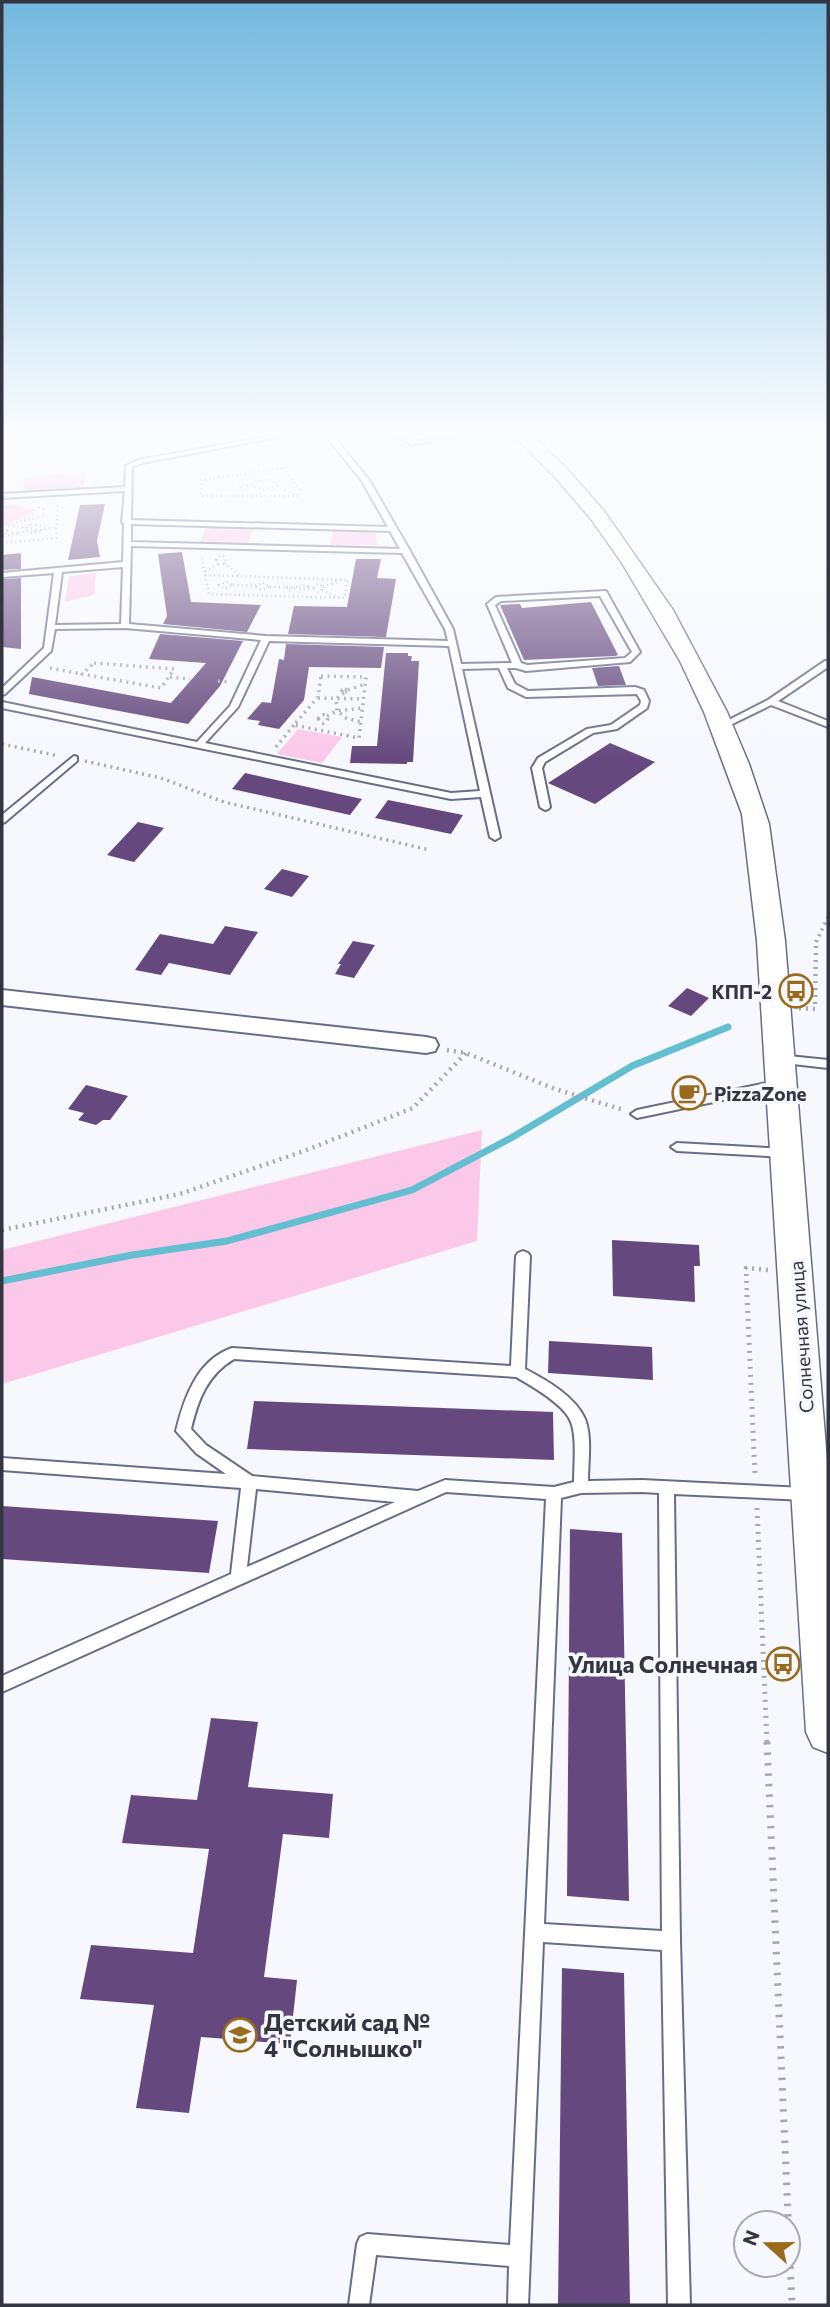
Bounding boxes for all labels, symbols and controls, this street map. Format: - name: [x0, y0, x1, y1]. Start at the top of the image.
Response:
- bus stop icon: КПП-2: [777, 972, 815, 1010]
- place label: КПП-2: [711, 980, 772, 1003]
- cafe icon: PizzaZone: [670, 1074, 708, 1112]
- place label: PizzaZone: [714, 1082, 807, 1105]
- street label: Солнечная улица: [784, 1260, 818, 1414]
- bus stop icon: Улица Солнечная: [764, 1645, 802, 1683]
- place label: Улица Солнечная: [568, 1650, 758, 1678]
- place label: Детский сад № 4 "Солнышко": [264, 2008, 430, 2062]
- school or university icon: Детский сад № 4 "Солнышко": [221, 2016, 259, 2054]
- north arrow: [732, 2209, 802, 2279]
- text: N: [737, 2227, 764, 2249]

